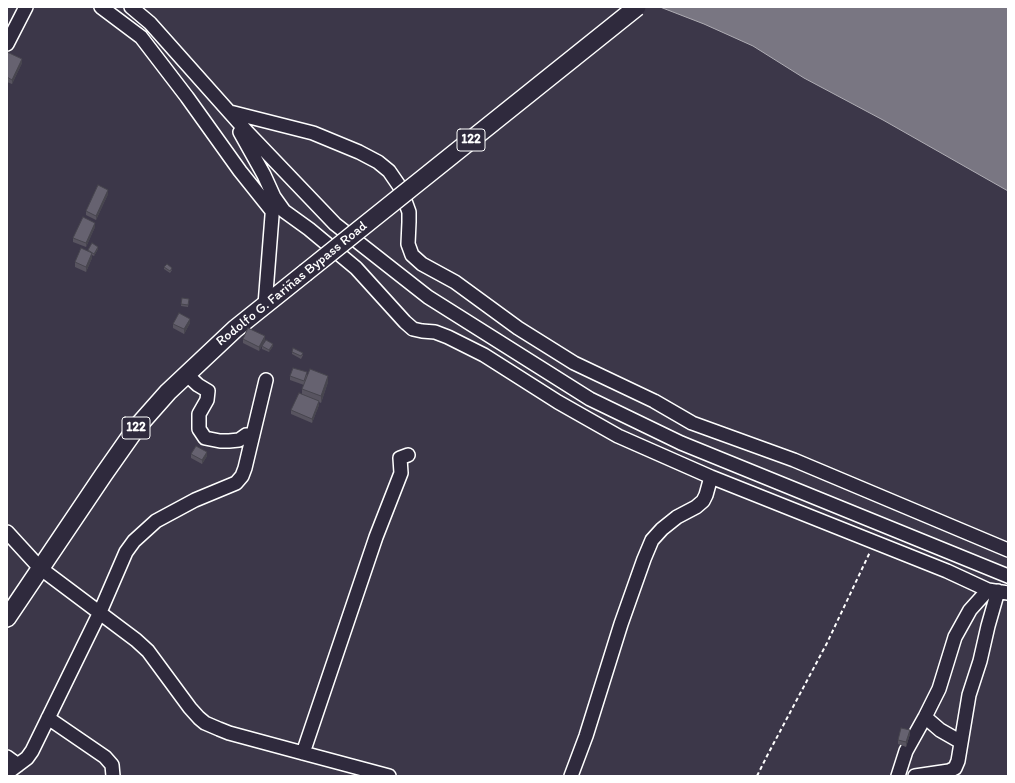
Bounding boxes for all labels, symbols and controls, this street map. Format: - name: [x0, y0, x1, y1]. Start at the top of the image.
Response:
- road number: 122: [457, 129, 485, 151]
- street label: Rodolfo G. Fariñas Bypass Road: [213, 218, 371, 350]
- road number: 122: [122, 417, 150, 439]

